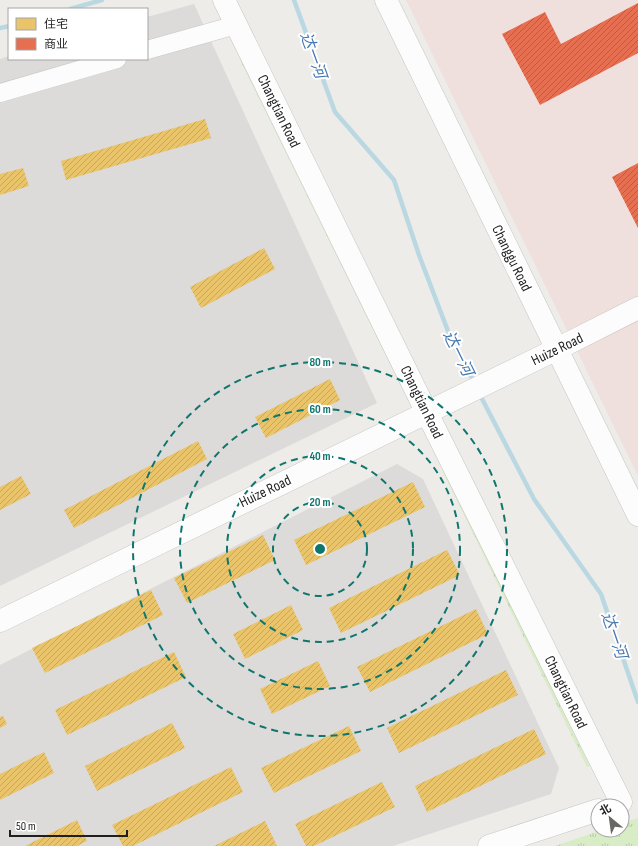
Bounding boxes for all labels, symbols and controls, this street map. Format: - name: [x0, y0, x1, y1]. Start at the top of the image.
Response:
- legend: [8, 8, 148, 60]
- text: 住宅: [44, 17, 68, 32]
- water label: 达一河: [295, 30, 331, 84]
- text: 商业: [44, 37, 68, 52]
- street label: Changtian Road: [253, 72, 304, 151]
- street label: Changgu Road: [487, 222, 536, 295]
- water label: 达一河: [439, 328, 478, 382]
- street label: Huize Road: [528, 329, 586, 370]
- text: 80 m: [309, 355, 331, 370]
- street label: Changtian Road: [396, 363, 447, 442]
- text: 60 m: [309, 402, 331, 417]
- text: 40 m: [309, 449, 331, 464]
- street label: Huize Road: [236, 471, 294, 512]
- text: 20 m: [310, 495, 330, 510]
- centre of rings: [313, 542, 327, 556]
- water label: 达一河: [597, 610, 631, 664]
- street label: Changtian Road: [540, 653, 591, 732]
- north arrow: [590, 798, 630, 838]
- text: 北: [597, 801, 613, 818]
- scale bar: [10, 812, 127, 838]
- text: 50 m: [16, 819, 36, 834]

